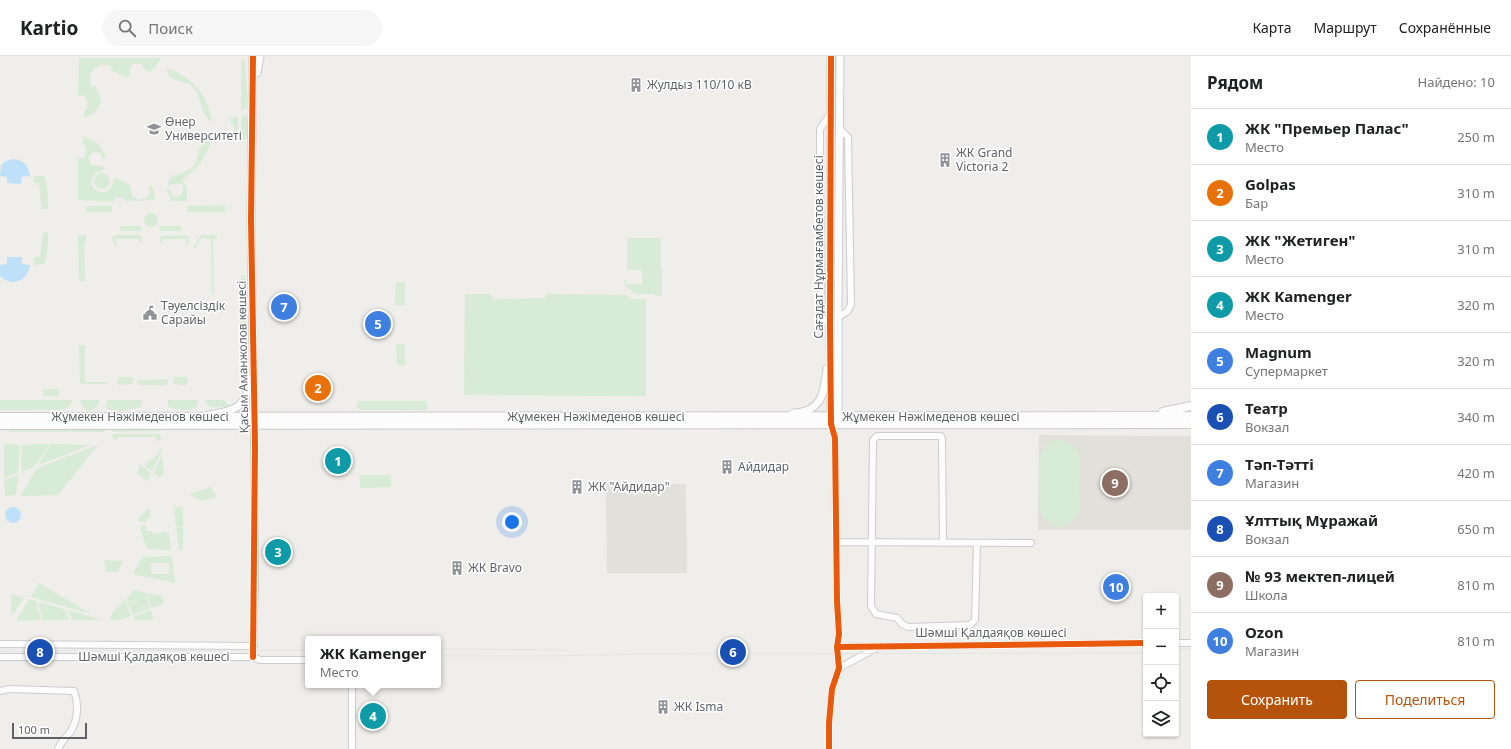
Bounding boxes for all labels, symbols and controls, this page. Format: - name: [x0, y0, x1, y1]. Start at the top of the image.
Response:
- search box: [102, 10, 382, 46]
- text: Kartio: [20, 15, 78, 41]
- icon: search: [116, 17, 138, 39]
- text: Поиск: [148, 18, 193, 38]
- text: Карта: [1252, 18, 1291, 37]
- text: Маршрут: [1313, 18, 1377, 37]
- text: Сохранённые: [1399, 18, 1491, 37]
- text: Рядом: [1207, 71, 1263, 94]
- text: Найдено: 10: [1418, 73, 1495, 91]
- place label: Жулдыз 110/10 кВ: [647, 76, 752, 93]
- building icon: Жулдыз 110/10 кВ: [628, 77, 644, 93]
- place label: Өнер Университеті: [165, 113, 242, 144]
- text: ЖК "Премьер Палас": [1245, 118, 1409, 138]
- school or university icon: Өнер Университеті: [146, 121, 162, 137]
- text: 1: [1216, 128, 1224, 146]
- text: 250 m: [1457, 128, 1495, 146]
- text: Место: [1245, 138, 1284, 156]
- place label: ЖК Grand Victoria 2: [956, 144, 1012, 175]
- building icon: ЖК Grand Victoria 2: [937, 152, 953, 168]
- street label: Сағадат Нұрмағамбетов көшесі: [810, 155, 827, 339]
- text: Golpas: [1245, 174, 1296, 194]
- text: 2: [1216, 184, 1224, 202]
- text: 310 m: [1457, 184, 1495, 202]
- text: Бар: [1245, 194, 1268, 212]
- text: ЖК "Жетиген": [1245, 230, 1355, 250]
- text: 3: [1216, 240, 1224, 258]
- text: 310 m: [1457, 240, 1495, 258]
- text: Место: [1245, 250, 1284, 268]
- street label: Қасым Аманжолов көшесі: [233, 280, 252, 434]
- text: ЖК Kamenger: [1245, 286, 1352, 306]
- pin: 7: [271, 292, 297, 322]
- text: 4: [1216, 296, 1224, 314]
- text: 320 m: [1457, 296, 1495, 314]
- place label: Тәуелсіздік Сарайы: [161, 297, 226, 328]
- public building icon: Тәуелсіздік Сарайы: [142, 305, 158, 321]
- text: Место: [1245, 306, 1284, 324]
- pin: 5: [365, 309, 391, 339]
- text: Magnum: [1245, 342, 1312, 362]
- text: 5: [1216, 352, 1224, 370]
- text: 320 m: [1457, 352, 1495, 370]
- text: Супермаркет: [1245, 362, 1328, 380]
- pin: 2: [305, 373, 331, 403]
- text: Театр: [1245, 398, 1288, 418]
- street label: Жұмекен Нәжімеденов көшесі: [51, 408, 229, 425]
- street label: Жұмекен Нәжімеденов көшесі: [507, 408, 685, 425]
- street label: Жұмекен Нәжімеденов көшесі: [842, 408, 1020, 425]
- text: 6: [1216, 408, 1224, 426]
- text: 340 m: [1457, 408, 1495, 426]
- text: Вокзал: [1245, 418, 1289, 436]
- pin: 1: [325, 446, 351, 476]
- text: Тәп-Тәтті: [1245, 454, 1314, 474]
- place label: Айдидар: [738, 458, 789, 475]
- building icon: Айдидар: [719, 459, 735, 475]
- text: 7: [1216, 464, 1224, 482]
- text: 420 m: [1457, 464, 1495, 482]
- pin: 9: [1102, 468, 1128, 498]
- text: Магазин: [1245, 474, 1299, 492]
- place label: ЖК "Айдидар": [588, 478, 670, 495]
- building icon: ЖК "Айдидар": [569, 479, 585, 495]
- text: Ұлттық Мұражай: [1245, 510, 1378, 530]
- your location: [502, 512, 522, 532]
- text: 8: [1216, 520, 1224, 538]
- text: 650 m: [1457, 520, 1495, 538]
- text: Вокзал: [1245, 530, 1289, 548]
- pin: 3: [265, 537, 291, 567]
- place label: ЖК Bravo: [468, 559, 522, 576]
- building icon: ЖК Bravo: [449, 560, 465, 576]
- text: № 93 мектеп-лицей: [1245, 566, 1395, 586]
- pin: 10: [1103, 572, 1129, 602]
- text: 9: [1216, 576, 1224, 594]
- text: 810 m: [1457, 576, 1495, 594]
- text: Школа: [1245, 586, 1288, 604]
- map controls: [1143, 593, 1179, 737]
- button: +: [1143, 593, 1179, 629]
- text: Ozon: [1245, 622, 1283, 642]
- street label: Шәмші Қалдаяқов көшесі: [915, 624, 1067, 641]
- button: −: [1143, 629, 1179, 665]
- text: 10: [1213, 632, 1227, 650]
- text: 810 m: [1457, 632, 1495, 650]
- popup: [305, 636, 441, 688]
- pin: 8: [27, 637, 53, 667]
- pin: 6: [720, 637, 746, 667]
- text: Магазин: [1245, 642, 1299, 660]
- text: ЖК Kamenger: [320, 643, 426, 663]
- street label: Шәмші Қалдаяқов көшесі: [78, 648, 230, 665]
- text: Место: [320, 663, 359, 681]
- button: locate: [1143, 665, 1179, 701]
- button: Сохранить: [1207, 680, 1347, 719]
- button: Поделиться: [1355, 680, 1495, 719]
- place label: ЖК Isma: [674, 698, 723, 715]
- building icon: ЖК Isma: [655, 699, 671, 715]
- pin: 4: [360, 701, 386, 731]
- button: layers: [1143, 701, 1179, 737]
- scale bar: [12, 721, 87, 740]
- text: 100 m: [18, 722, 50, 737]

